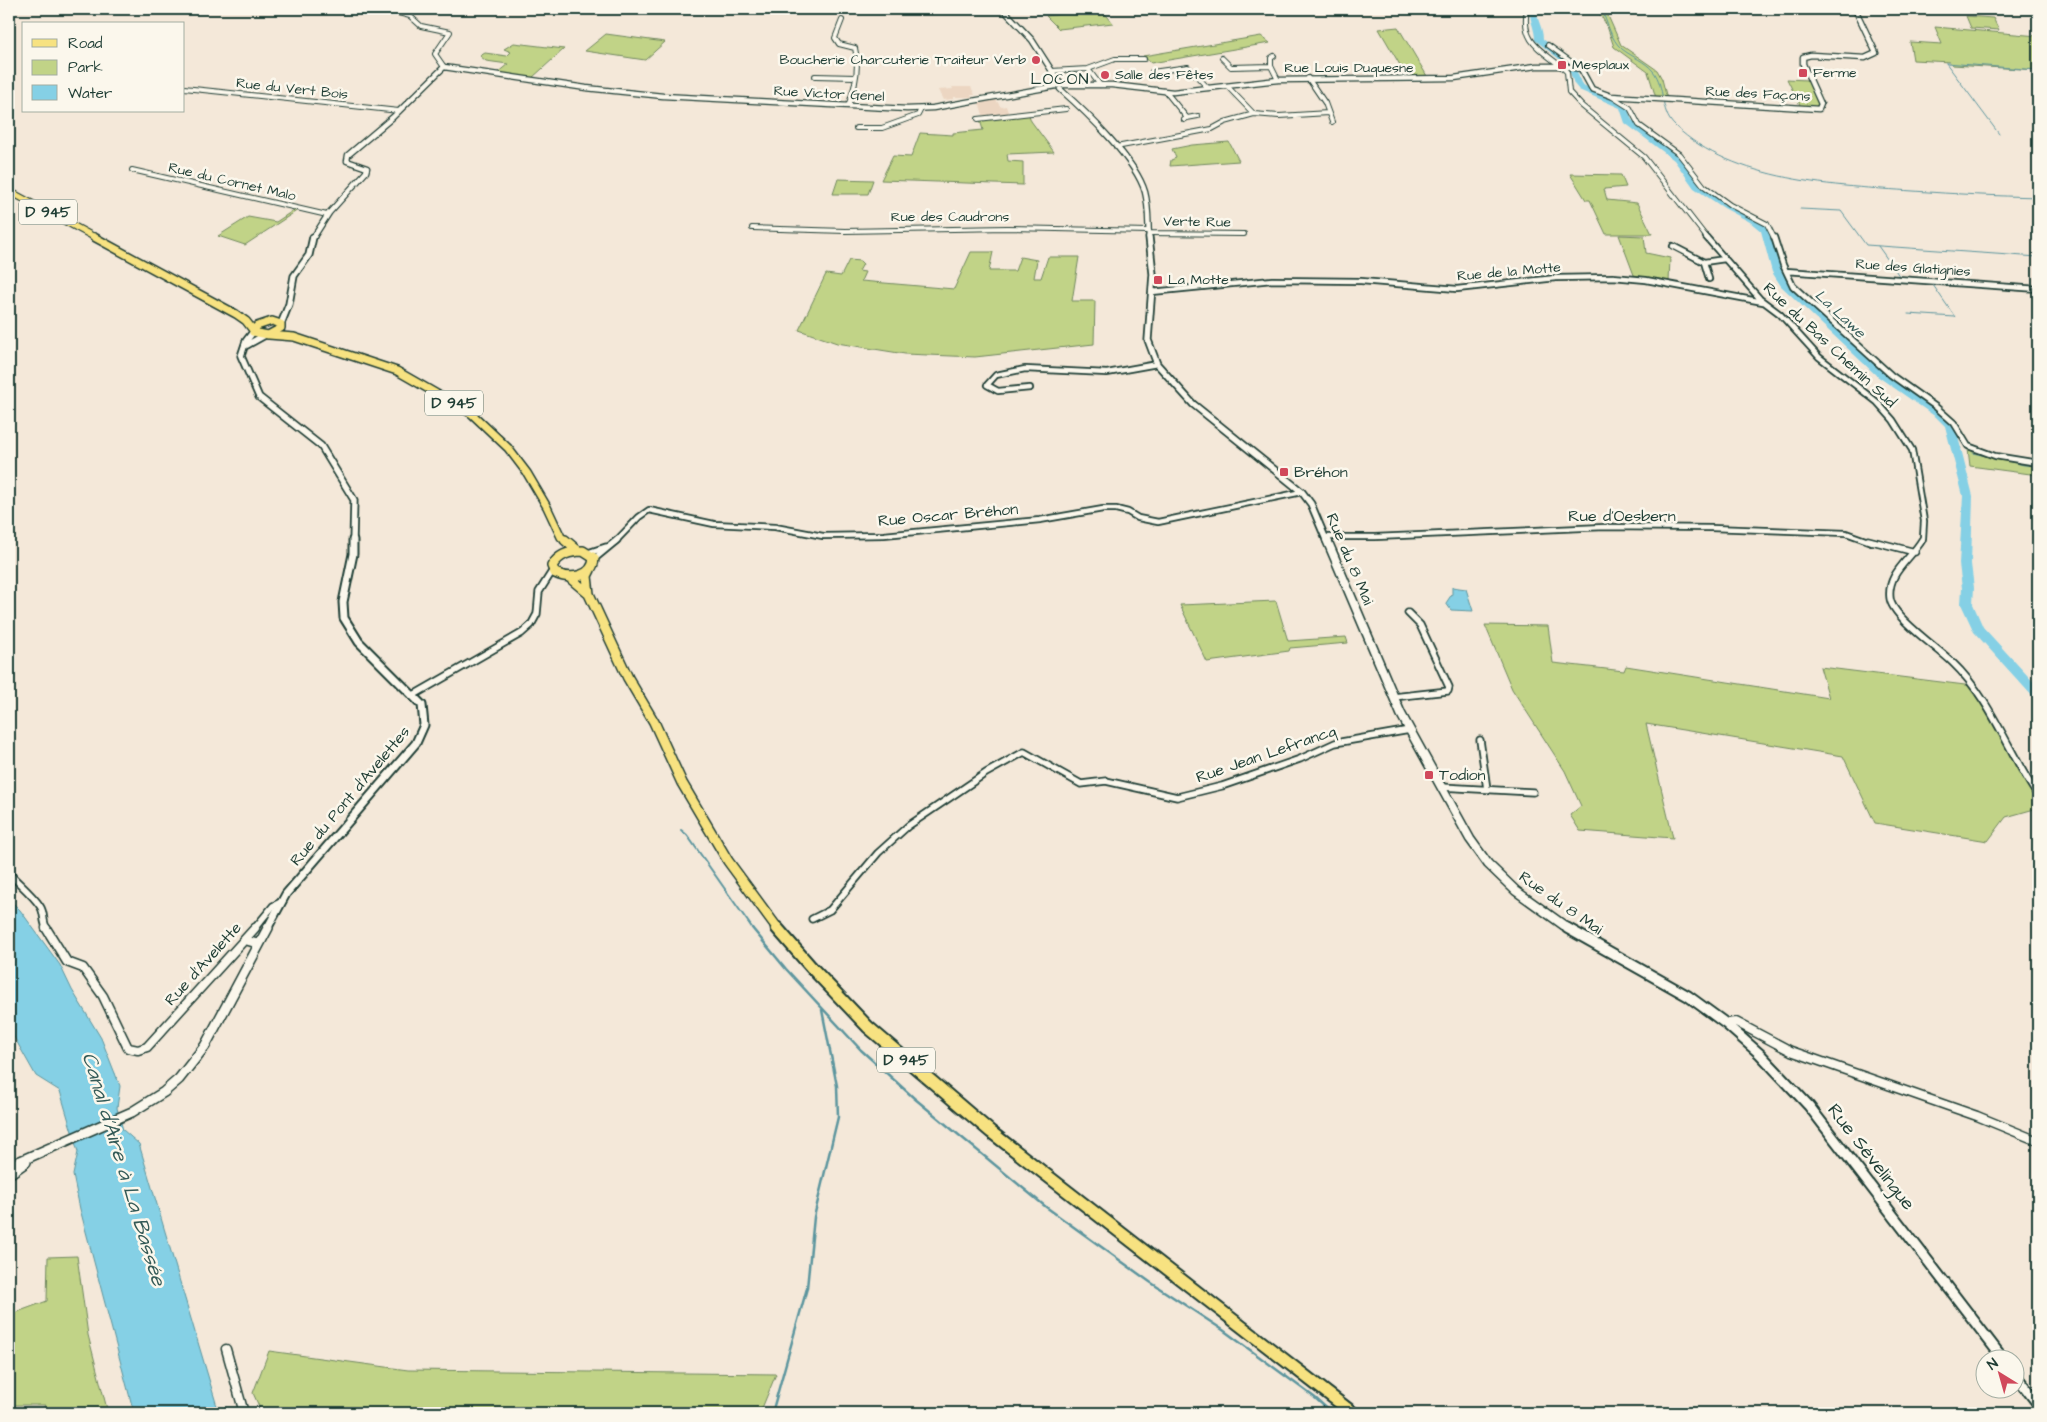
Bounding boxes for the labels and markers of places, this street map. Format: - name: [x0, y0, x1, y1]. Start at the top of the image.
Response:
- place label: Boucherie Charcuterie Traiteur Verb: [779, 50, 1026, 70]
- marker: Boucherie Charcuterie Traiteur Verb: [1030, 54, 1042, 66]
- place label: Mesplaux: [1572, 55, 1629, 75]
- marker: Mesplaux: [1556, 59, 1568, 71]
- place label: Ferme: [1813, 63, 1857, 83]
- place label: Salle des Fêtes: [1115, 65, 1214, 85]
- marker: Ferme: [1797, 67, 1809, 79]
- marker: Salle des Fêtes: [1099, 69, 1111, 81]
- place label: La Motte: [1168, 270, 1229, 290]
- marker: La Motte: [1152, 274, 1164, 286]
- place label: Bréhon: [1294, 461, 1348, 483]
- marker: Bréhon: [1278, 466, 1290, 478]
- place label: Todion: [1439, 764, 1486, 786]
- marker: Todion: [1423, 769, 1435, 781]

